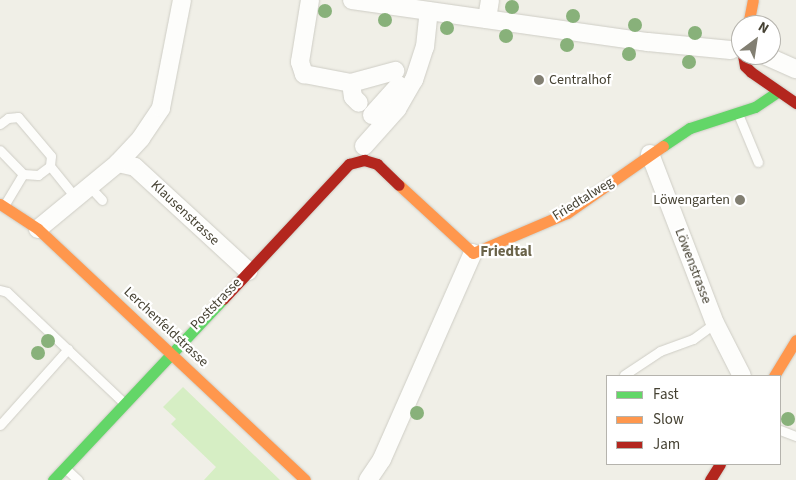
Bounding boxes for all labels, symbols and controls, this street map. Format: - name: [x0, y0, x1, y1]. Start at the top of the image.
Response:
- north arrow: [731, 15, 781, 65]
- text: N: [754, 17, 772, 39]
- place label: Centralhof: [549, 72, 611, 88]
- marker: Centralhof: [533, 74, 545, 86]
- street label: Friedtalweg: [549, 174, 617, 224]
- street label: Klausenstrasse: [147, 177, 223, 249]
- place label: Löwengarten: [653, 192, 730, 208]
- marker: Löwengarten: [734, 194, 746, 206]
- street label: Löwenstrasse: [671, 226, 715, 306]
- district label: Friedtal: [480, 243, 532, 261]
- street label: Poststrasse: [187, 274, 245, 334]
- street label: Lerchenfeldstrasse: [120, 283, 212, 371]
- legend: [606, 375, 781, 465]
- text: Fast: [653, 384, 679, 405]
- text: Slow: [653, 409, 684, 430]
- text: Jam: [653, 434, 680, 455]

